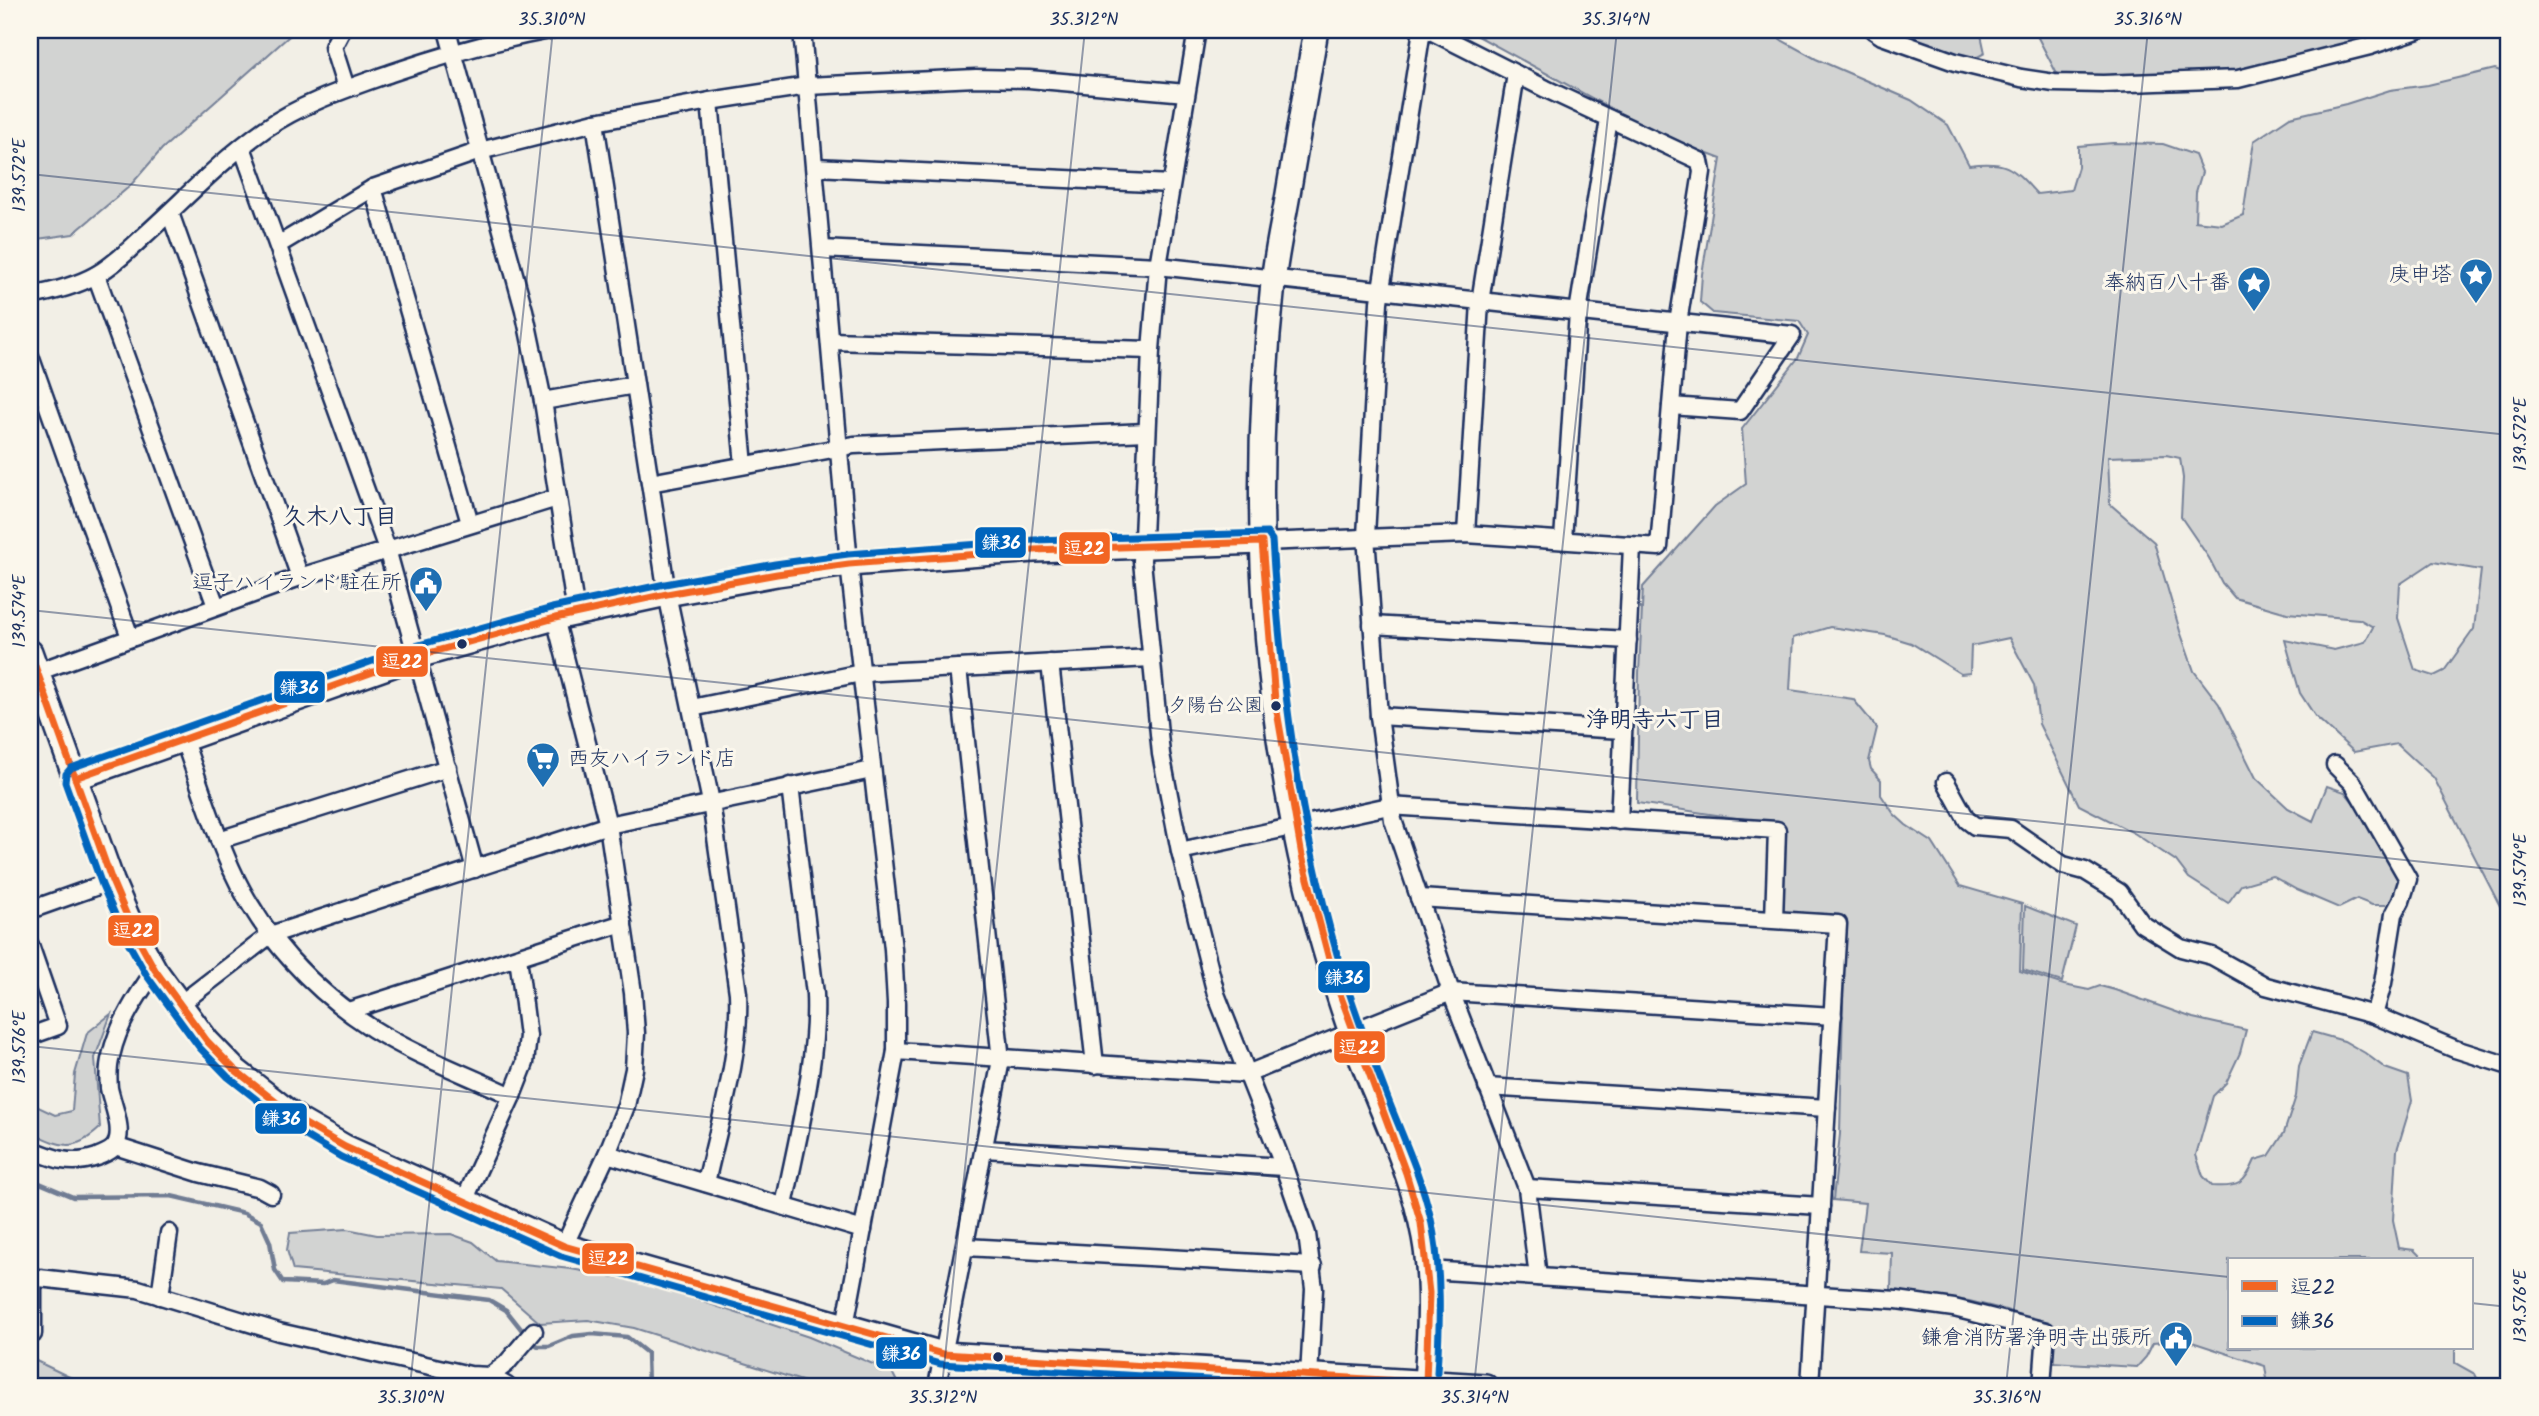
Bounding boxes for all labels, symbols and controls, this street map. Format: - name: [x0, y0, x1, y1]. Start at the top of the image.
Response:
- text: 35.310°N: [518, 6, 586, 35]
- text: 35.312°N: [1050, 6, 1118, 35]
- text: 35.314°N: [1582, 6, 1650, 35]
- text: 35.316°N: [2114, 6, 2182, 35]
- text: 139.572°E: [6, 138, 35, 212]
- place icon: 庚申塔: [2457, 256, 2495, 305]
- place label: 庚申塔: [2389, 259, 2452, 292]
- place icon: 奉納百八十番: [2235, 264, 2273, 313]
- place label: 奉納百八十番: [2104, 267, 2230, 300]
- text: 139.572°E: [2507, 397, 2536, 471]
- district label: 久木八丁目: [283, 500, 398, 536]
- line badge: 鎌36: [974, 526, 1027, 559]
- text: 鎌36: [981, 529, 1021, 559]
- line badge: 逗22: [1058, 531, 1111, 565]
- text: 逗22: [1063, 535, 1105, 565]
- public building icon: 逗子ハイランド駐在所: [407, 564, 445, 613]
- place label: 逗子ハイランド駐在所: [192, 567, 402, 600]
- text: 139.574°E: [6, 574, 35, 648]
- unlabelled marker: [455, 637, 469, 651]
- line badge: 逗22: [375, 645, 429, 678]
- text: 逗22: [381, 648, 423, 678]
- line badge: 鎌36: [273, 670, 326, 704]
- text: 鎌36: [279, 674, 319, 704]
- place label: 夕陽台公園: [1168, 691, 1263, 721]
- marker: 夕陽台公園: [1269, 699, 1283, 713]
- district label: 浄明寺六丁目: [1586, 703, 1724, 739]
- supermarket icon: 西友ハイランド店: [524, 740, 562, 789]
- place label: 西友ハイランド店: [568, 743, 736, 776]
- text: 139.574°E: [2507, 833, 2536, 907]
- line badge: 逗22: [107, 914, 160, 947]
- text: 逗22: [112, 917, 154, 947]
- line badge: 鎌36: [1317, 960, 1371, 994]
- text: 鎌36: [1324, 964, 1364, 994]
- text: 139.576°E: [6, 1010, 35, 1084]
- line badge: 逗22: [1333, 1030, 1386, 1064]
- text: 逗22: [1338, 1034, 1380, 1064]
- line badge: 鎌36: [254, 1102, 308, 1135]
- text: 鎌36: [261, 1105, 301, 1135]
- line badge: 逗22: [581, 1242, 635, 1275]
- text: 逗22: [587, 1245, 629, 1275]
- legend: [2228, 1258, 2472, 1350]
- text: 139.576°E: [2507, 1269, 2536, 1343]
- text: 逗22: [2290, 1272, 2335, 1305]
- text: 鎌36: [2290, 1306, 2335, 1339]
- public building icon: 鎌倉消防署浄明寺出張所: [2157, 1319, 2195, 1368]
- place label: 鎌倉消防署浄明寺出張所: [1921, 1322, 2152, 1355]
- line badge: 鎌36: [875, 1336, 928, 1370]
- text: 鎌36: [881, 1340, 921, 1370]
- unlabelled marker: [991, 1350, 1005, 1364]
- text: 35.310°N: [377, 1384, 445, 1413]
- text: 35.312°N: [909, 1384, 977, 1413]
- text: 35.314°N: [1441, 1384, 1509, 1413]
- text: 35.316°N: [1973, 1384, 2041, 1413]

